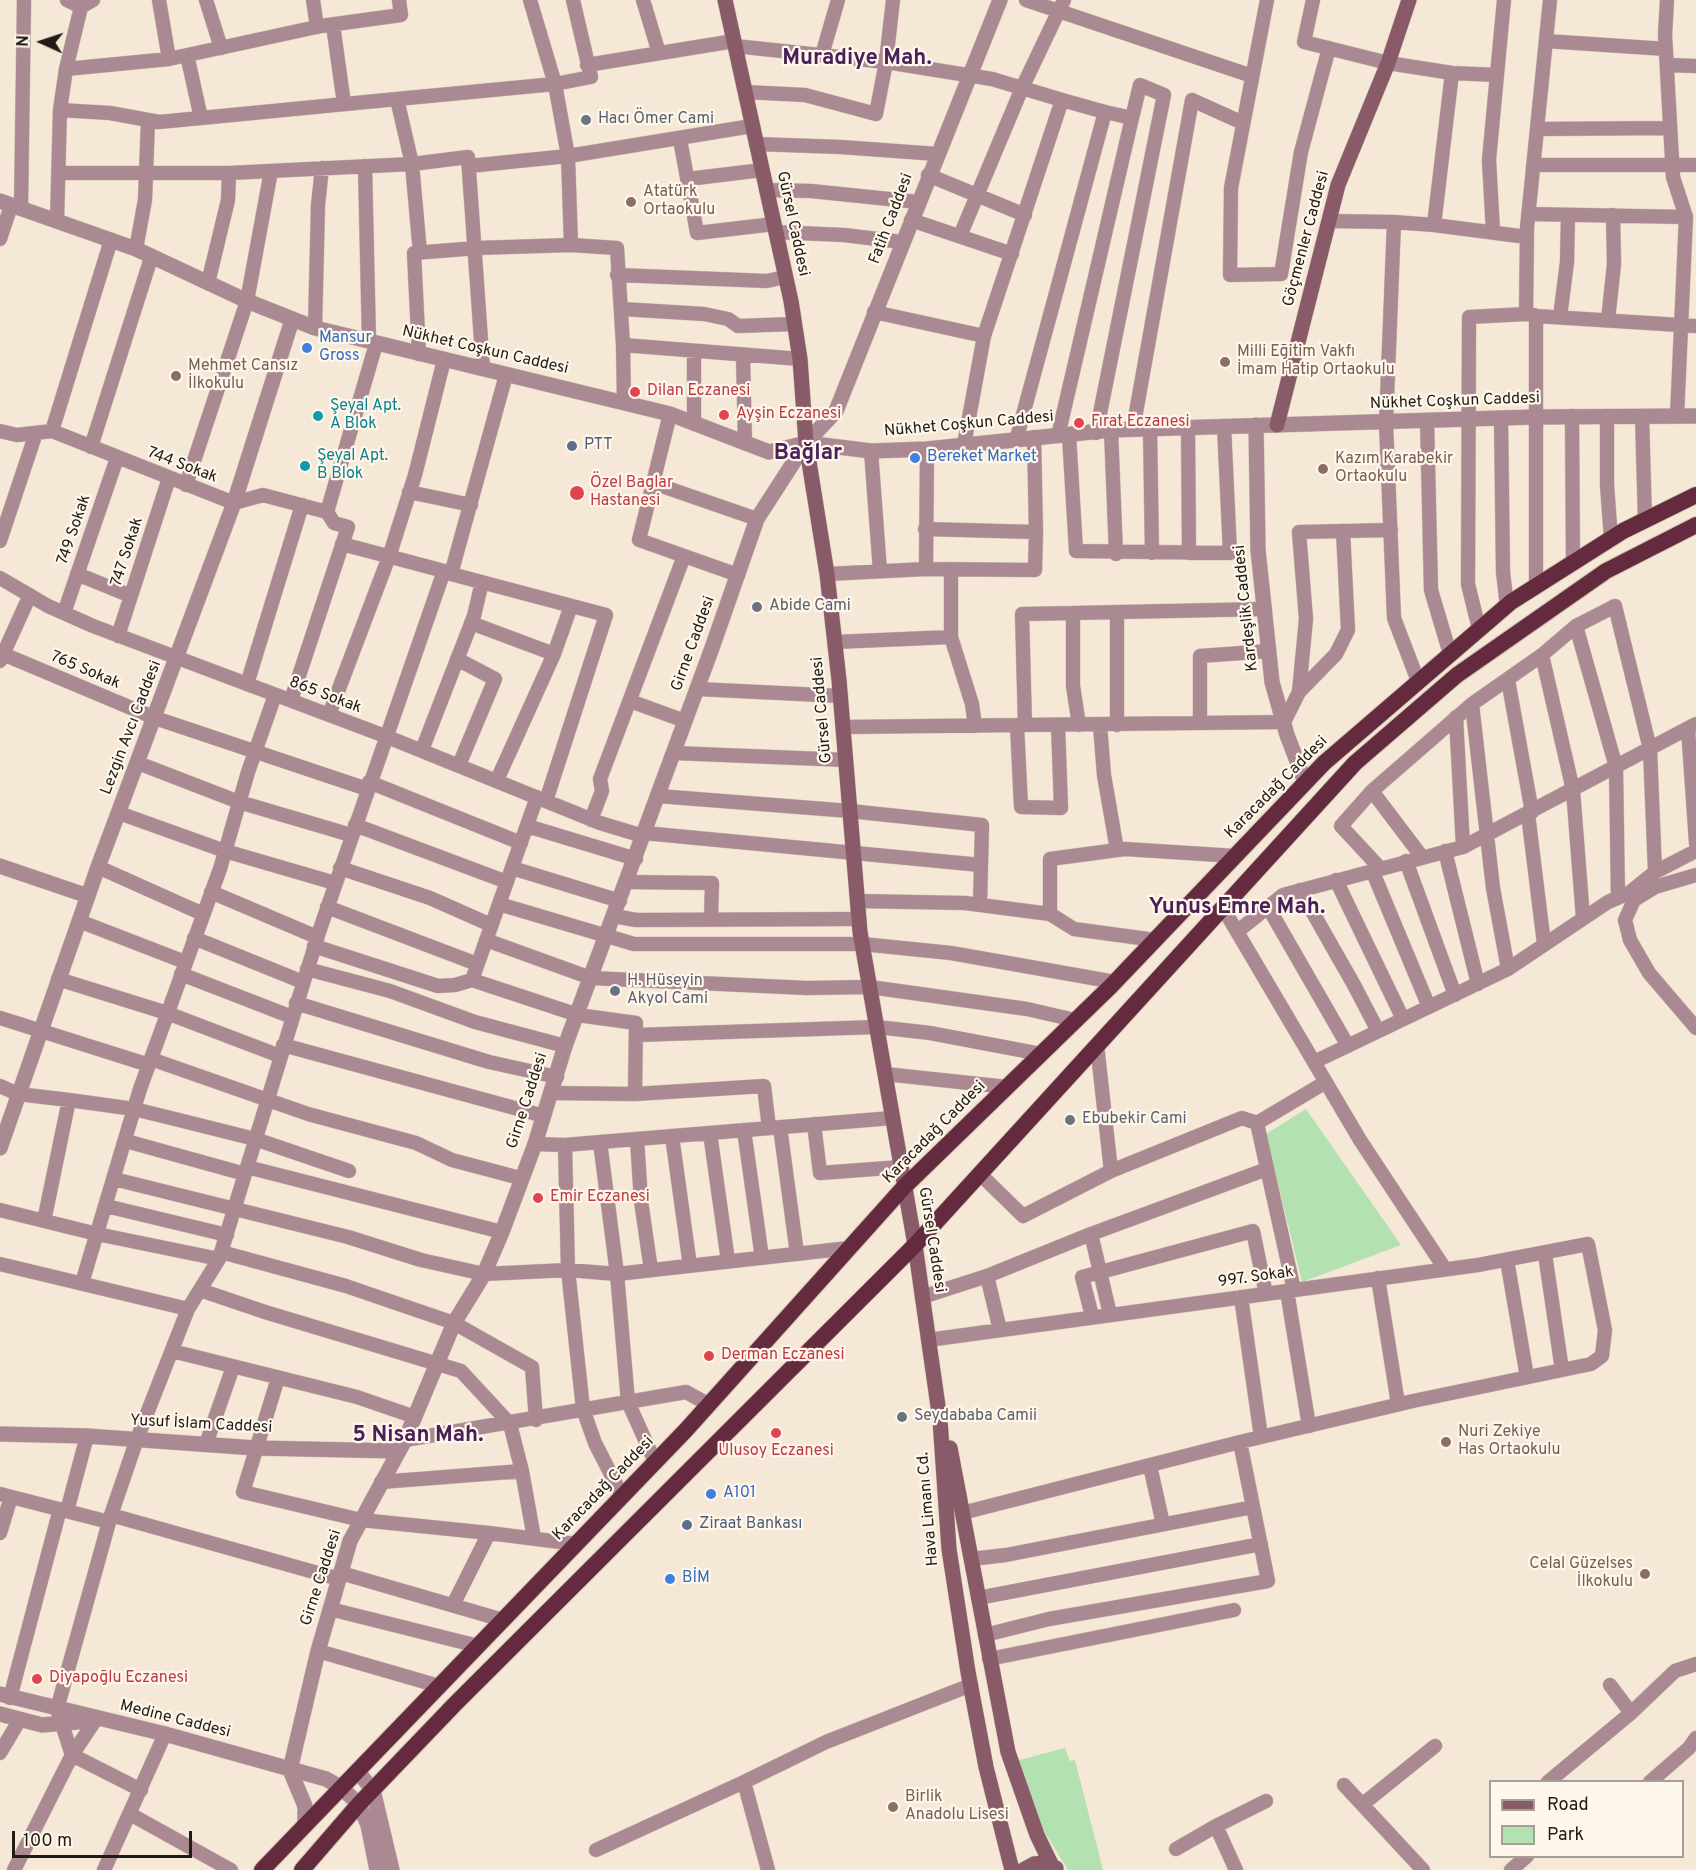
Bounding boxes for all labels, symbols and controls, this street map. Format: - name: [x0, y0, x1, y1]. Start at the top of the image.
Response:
- north arrow: [12, 12, 72, 72]
- text: N: [14, 35, 34, 47]
- district label: Muradiye Mah.: [782, 47, 932, 73]
- place label: Hacı Ömer Cami: [598, 110, 714, 130]
- marker: Hacı Ömer Cami: [579, 113, 593, 127]
- street label: Göçmenler Caddesi: [1280, 169, 1334, 309]
- street label: Gürsel Caddesi: [771, 170, 813, 278]
- street label: Fatih Caddesi: [866, 171, 918, 267]
- place label: Atatürk Ortaokulu: [643, 183, 715, 221]
- marker: Atatürk Ortaokulu: [624, 195, 638, 209]
- street label: Nükhet Coşkun Caddesi: [400, 323, 570, 379]
- place label: Mansur Gross: [319, 329, 372, 367]
- marker: Mansur Gross: [300, 341, 314, 355]
- place label: Milli Eğitim Vakfı İmam Hatip Ortaokulu: [1237, 343, 1395, 381]
- marker: Milli Eğitim Vakfı İmam Hatip Ortaokulu: [1218, 355, 1232, 369]
- place label: Mehmet Cansız İlkokulu: [188, 357, 298, 395]
- marker: Mehmet Cansız İlkokulu: [169, 369, 183, 383]
- place label: Dilan Eczanesi: [647, 382, 750, 402]
- marker: Dilan Eczanesi: [628, 385, 642, 399]
- street label: Nükhet Coşkun Caddesi: [1370, 389, 1540, 415]
- place label: Şeyal Apt. A Blok: [330, 397, 401, 435]
- place label: Ayşin Eczanesi: [736, 405, 841, 425]
- marker: Ayşin Eczanesi: [717, 408, 731, 422]
- street label: Nükhet Coşkun Caddesi: [883, 408, 1055, 442]
- marker: Şeyal Apt. A Blok: [311, 409, 325, 423]
- place label: Fırat Eczanesi: [1091, 413, 1190, 433]
- marker: Fırat Eczanesi: [1072, 416, 1086, 430]
- place label: PTT: [584, 436, 613, 456]
- marker: PTT: [565, 439, 579, 453]
- district label: Bağlar: [774, 442, 842, 468]
- street label: 744 Sokak: [144, 444, 220, 488]
- place label: Şeyal Apt. B Blok: [317, 447, 388, 485]
- place label: Bereket Market: [927, 448, 1037, 468]
- place label: Kazım Karabekir Ortaokulu: [1335, 450, 1453, 488]
- marker: Bereket Market: [908, 451, 922, 465]
- marker: Şeyal Apt. B Blok: [298, 459, 312, 473]
- marker: Kazım Karabekir Ortaokulu: [1316, 462, 1330, 476]
- place label: Özel Baglar Hastanesi: [590, 474, 673, 512]
- marker: Özel Baglar Hastanesi: [568, 484, 586, 502]
- street label: 749 Sokak: [54, 492, 96, 568]
- street label: 747 Sokak: [108, 515, 148, 589]
- street label: Kardeşlik Caddesi: [1231, 544, 1263, 672]
- street label: Girne Caddesi: [668, 594, 720, 694]
- place label: Abide Cami: [769, 597, 851, 617]
- marker: Abide Cami: [750, 600, 764, 614]
- street label: 765 Sokak: [47, 648, 123, 694]
- street label: Gürsel Caddesi: [809, 656, 837, 764]
- street label: Lezgin Avcı Caddesi: [98, 658, 166, 798]
- street label: 865 Sokak: [286, 673, 364, 719]
- street label: Karacadağ Caddesi: [1222, 733, 1332, 843]
- district label: Yunus Emre Mah.: [1149, 896, 1325, 922]
- place label: H. Hüseyin Akyol Cami: [627, 972, 708, 1010]
- marker: H. Hüseyin Akyol Cami: [608, 984, 622, 998]
- street label: Girne Caddesi: [503, 1051, 553, 1151]
- street label: Karacadağ Caddesi: [880, 1078, 990, 1188]
- place label: Ebubekir Cami: [1082, 1110, 1187, 1130]
- marker: Ebubekir Cami: [1063, 1113, 1077, 1127]
- street label: Gürsel Caddesi: [913, 1186, 949, 1294]
- place label: Emir Eczanesi: [550, 1188, 650, 1208]
- marker: Emir Eczanesi: [531, 1191, 545, 1205]
- street label: 997. Sokak: [1217, 1263, 1295, 1293]
- place label: Derman Eczanesi: [721, 1346, 845, 1366]
- marker: Derman Eczanesi: [702, 1349, 716, 1363]
- place label: Seydababa Camii: [914, 1407, 1037, 1427]
- marker: Seydababa Camii: [895, 1410, 909, 1424]
- street label: Yusuf İslam Caddesi: [129, 1412, 273, 1438]
- place label: Nuri Zekiye Has Ortaokulu: [1458, 1423, 1561, 1461]
- district label: 5 Nisan Mah.: [352, 1424, 484, 1450]
- marker: Ulusoy Eczanesi: [769, 1426, 783, 1440]
- street label: Karacadağ Caddesi: [549, 1433, 659, 1545]
- marker: Nuri Zekiye Has Ortaokulu: [1439, 1435, 1453, 1449]
- place label: Ulusoy Eczanesi: [718, 1442, 834, 1462]
- street label: Hava Limanı Cd.: [914, 1451, 944, 1567]
- place label: A101: [723, 1484, 756, 1504]
- marker: A101: [704, 1487, 718, 1501]
- place label: Ziraat Bankası: [699, 1515, 802, 1535]
- marker: Ziraat Bankası: [680, 1518, 694, 1532]
- street label: Girne Caddesi: [297, 1528, 347, 1628]
- place label: Celal Güzelses İlkokulu: [1529, 1555, 1633, 1593]
- marker: Celal Güzelses İlkokulu: [1638, 1567, 1652, 1581]
- place label: BİM: [682, 1569, 710, 1589]
- marker: BİM: [663, 1572, 677, 1586]
- place label: Diyapoğlu Eczanesi: [49, 1669, 188, 1689]
- marker: Diyapoğlu Eczanesi: [30, 1672, 44, 1686]
- street label: Medine Caddesi: [118, 1697, 232, 1743]
- legend: [1489, 1780, 1684, 1858]
- place label: Birlik Anadolu Lisesi: [905, 1788, 1009, 1826]
- text: Road: [1547, 1794, 1589, 1817]
- marker: Birlik Anadolu Lisesi: [886, 1800, 900, 1814]
- scale bar: [15, 1819, 195, 1857]
- text: Park: [1547, 1824, 1584, 1847]
- text: 100 m: [23, 1830, 72, 1853]

